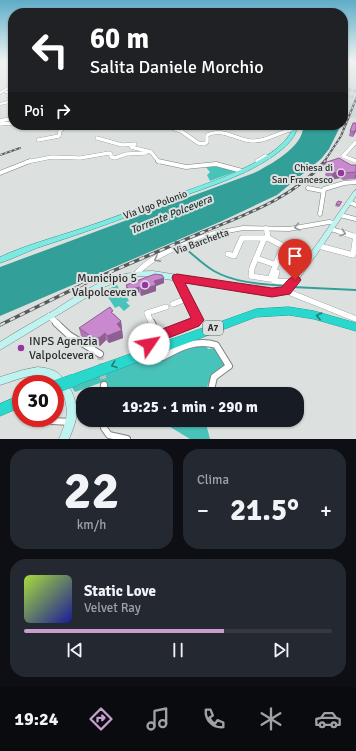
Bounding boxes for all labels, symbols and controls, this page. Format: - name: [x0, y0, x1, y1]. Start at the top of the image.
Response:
- text: 60 m: [90, 22, 149, 56]
- icon: left: [24, 24, 76, 76]
- text: Salita Daniele Morchio: [90, 56, 264, 78]
- icon: right: [52, 100, 74, 122]
- text: Poi: [24, 102, 44, 120]
- place label: Chiesa di San Francesco: [272, 162, 333, 186]
- marker: Chiesa di San Francesco: [336, 168, 346, 178]
- street label: Via Ugo Polonio: [122, 188, 189, 222]
- water label: Torrente Polcevera: [129, 192, 214, 237]
- one-way arrow: [293, 223, 300, 231]
- street label: Via Barchetta: [172, 226, 230, 257]
- one-way arrow: [340, 228, 347, 237]
- pin: [278, 239, 312, 280]
- icon: arrive: [284, 245, 306, 267]
- one-way arrow: [154, 254, 161, 261]
- place label: Municipio 5 Valpolcevera: [72, 271, 137, 300]
- marker: Municipio 5 Valpolcevera: [140, 280, 150, 290]
- one-way arrow: [315, 312, 322, 321]
- road number: A7: [203, 321, 223, 335]
- position arrow: [128, 323, 170, 365]
- place label: INPS Agenzia Valpolcevera: [29, 334, 98, 363]
- marker: INPS Agenzia Valpolcevera: [16, 343, 26, 353]
- one-way arrow: [111, 361, 118, 369]
- speed limit sign: 30: [12, 375, 64, 427]
- text: 19:25 · 1 min · 290 m: [122, 398, 258, 416]
- text: 22: [63, 459, 120, 523]
- text: Clima: [197, 472, 229, 488]
- text: 21.5°: [230, 492, 299, 529]
- text: −: [197, 497, 209, 524]
- text: +: [320, 497, 332, 524]
- text: km/h: [77, 517, 106, 533]
- text: Static Love: [84, 582, 156, 600]
- text: Velvet Ray: [84, 600, 141, 616]
- icon: previous: [64, 639, 86, 661]
- icon: pause: [167, 639, 189, 661]
- icon: next: [270, 639, 292, 661]
- icon: directions: [87, 705, 115, 733]
- icon: music: [144, 705, 172, 733]
- icon: phone: [200, 705, 228, 733]
- icon: climate: [257, 705, 285, 733]
- icon: car: [314, 705, 342, 733]
- text: 19:24: [14, 708, 59, 730]

